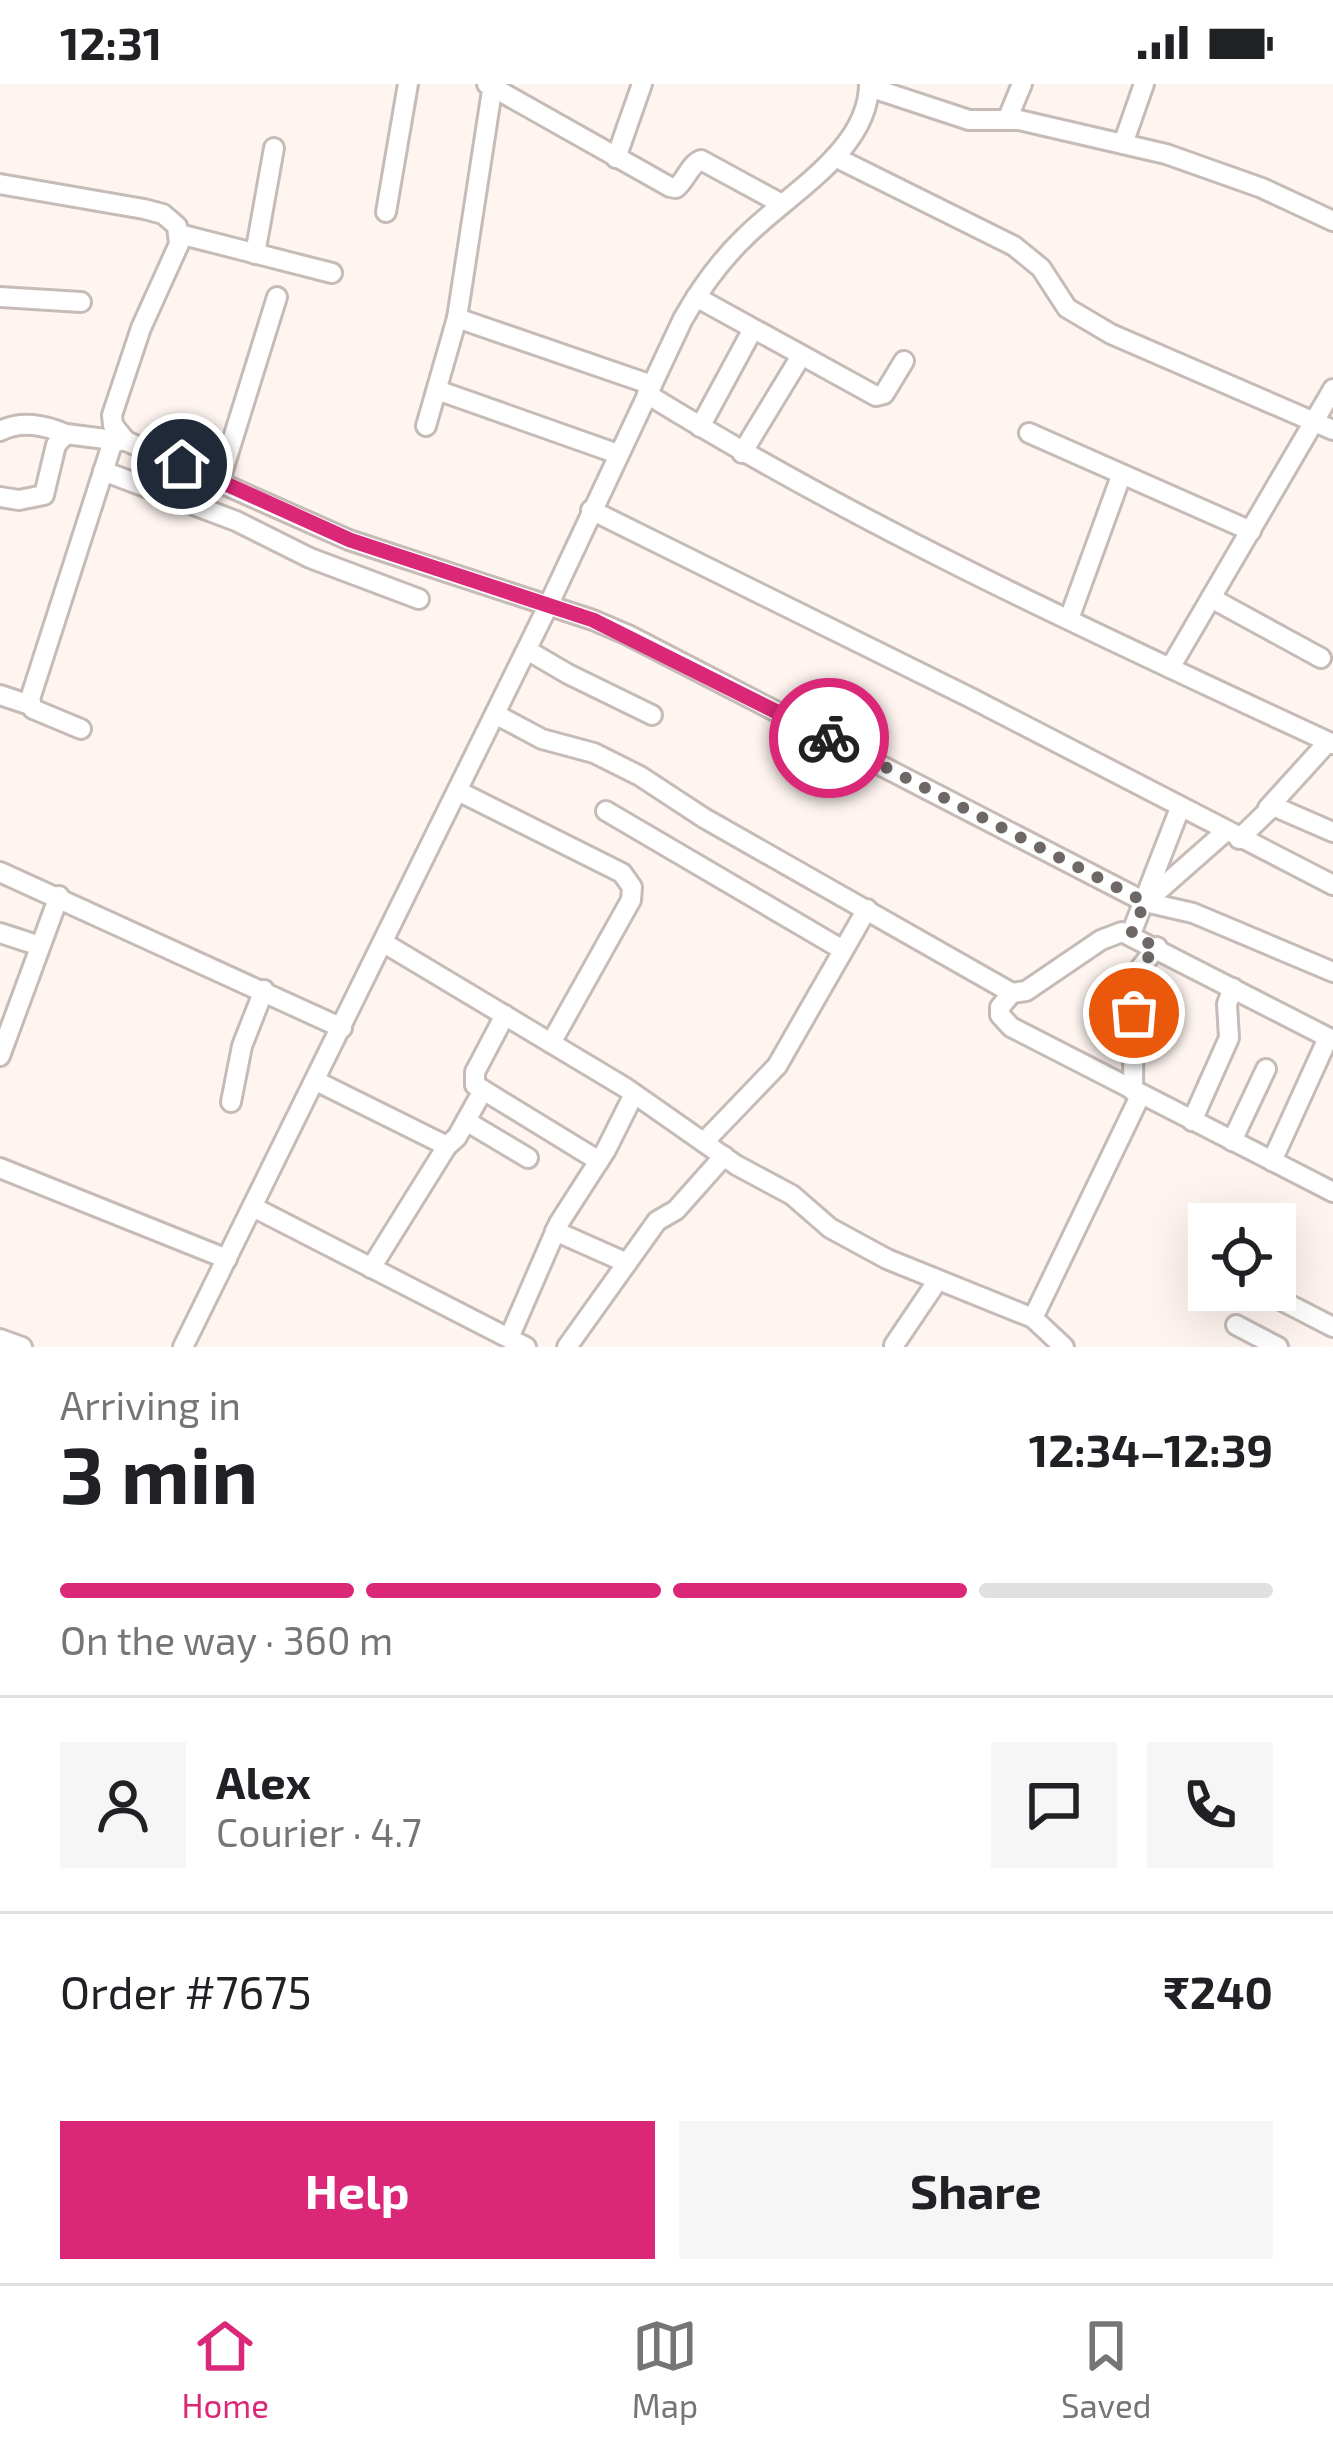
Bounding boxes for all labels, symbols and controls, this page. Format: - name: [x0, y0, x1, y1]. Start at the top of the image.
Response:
- text: 12:31: [60, 15, 162, 69]
- pin: [131, 413, 233, 515]
- icon: home: [149, 431, 215, 497]
- courier: [769, 678, 889, 798]
- icon: bike: [796, 705, 862, 771]
- pin: [1083, 962, 1185, 1064]
- icon: bag: [1101, 980, 1167, 1046]
- map controls: [1188, 1203, 1296, 1311]
- button: locate: [1188, 1203, 1296, 1311]
- text: Arriving in: [60, 1381, 241, 1428]
- text: 12:34–12:39: [1029, 1422, 1273, 1476]
- text: 3 min: [60, 1426, 258, 1520]
- text: On the way · 360 m: [60, 1616, 393, 1663]
- button: person: [60, 1742, 186, 1868]
- button: chat: [991, 1742, 1117, 1868]
- button: phone: [1147, 1742, 1273, 1868]
- text: Alex: [216, 1754, 311, 1808]
- text: Courier · 4.7: [216, 1808, 422, 1855]
- text: Order #7675: [60, 1964, 312, 2018]
- text: ₹240: [1163, 1964, 1273, 2018]
- button: Help: [60, 2121, 655, 2259]
- button: Share: [679, 2121, 1273, 2259]
- tab: Home: [181, 2313, 269, 2425]
- tab: Map: [632, 2313, 698, 2425]
- tab: Saved: [1061, 2313, 1152, 2425]

